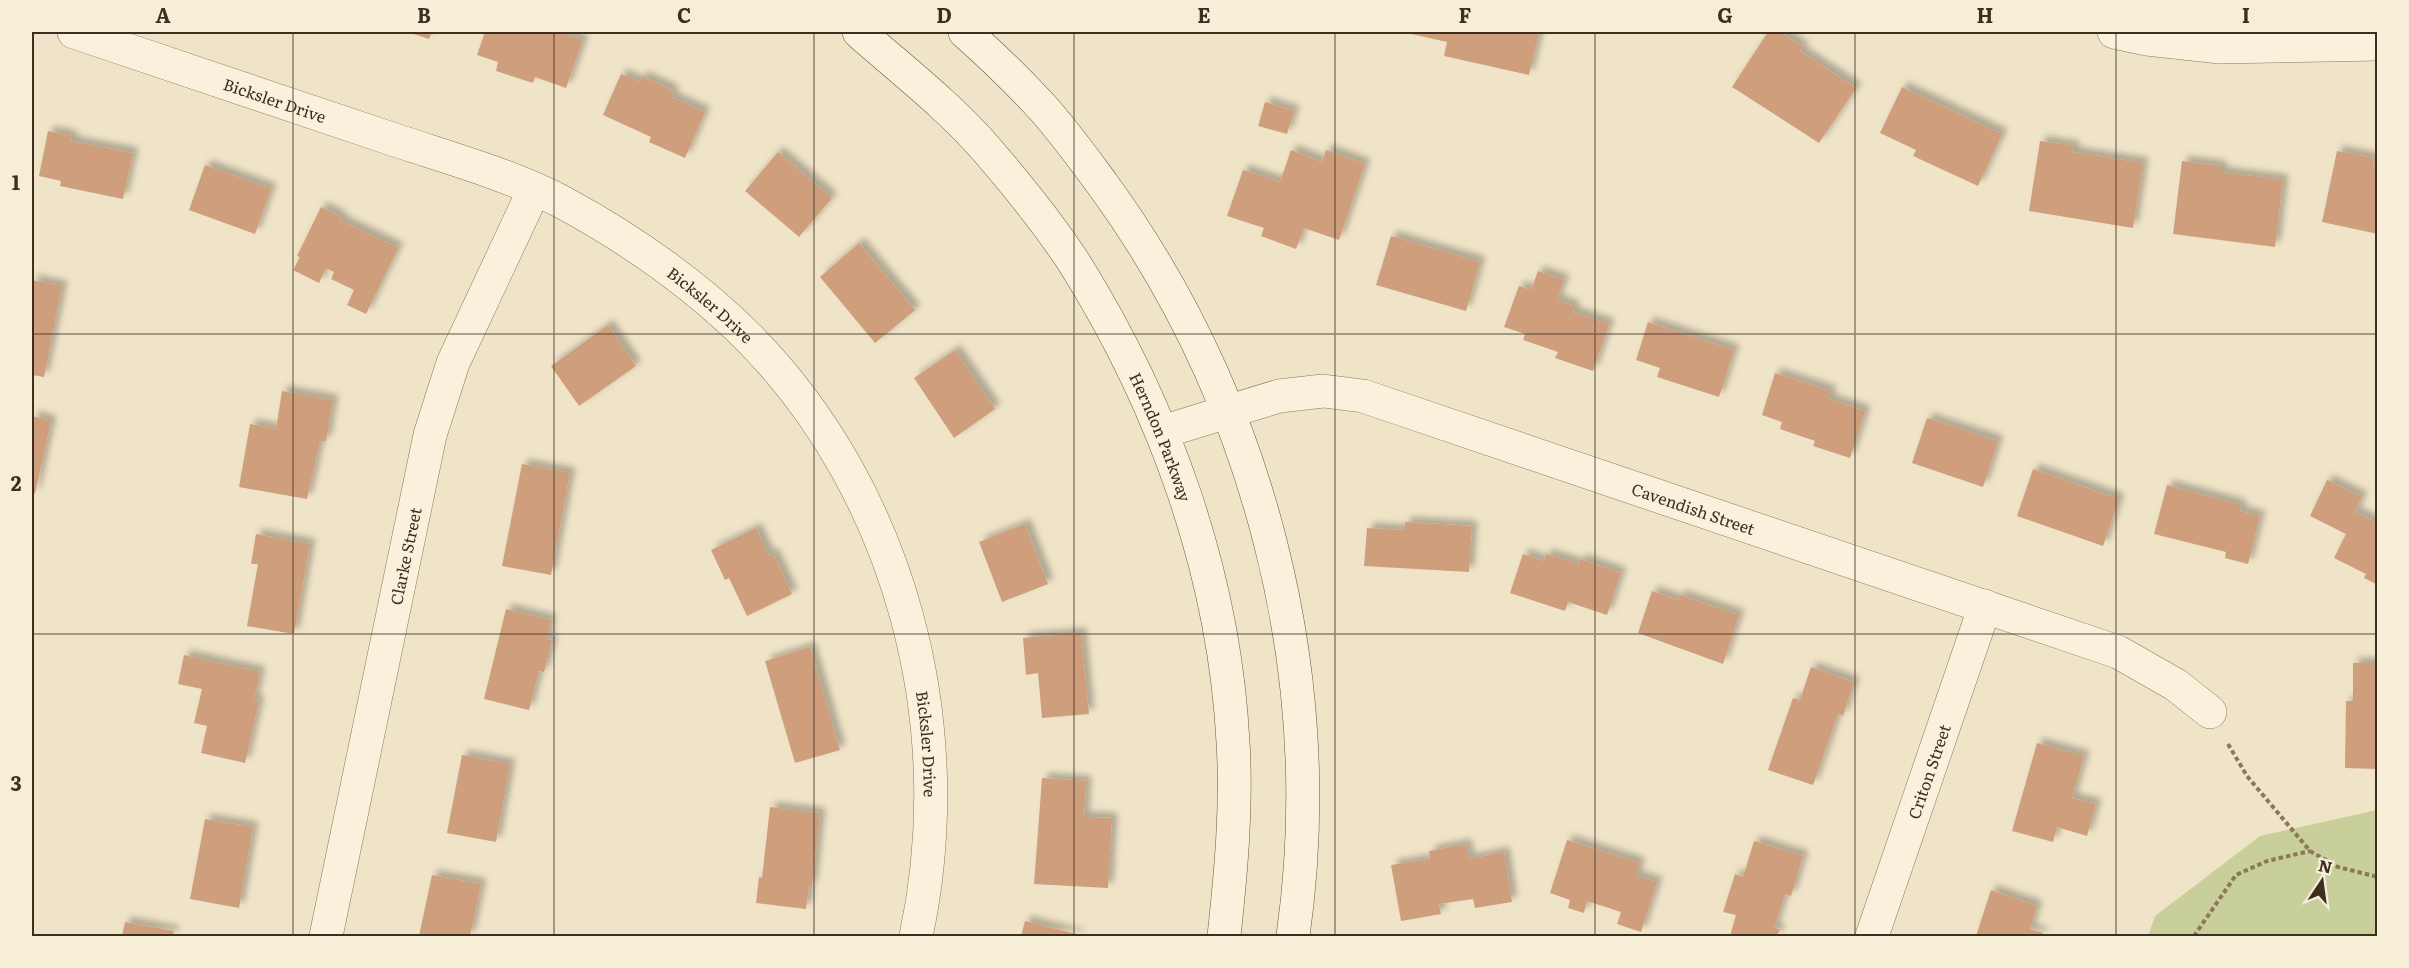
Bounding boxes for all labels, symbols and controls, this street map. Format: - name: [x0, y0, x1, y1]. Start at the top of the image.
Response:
- text: A: [155, 0, 171, 29]
- text: B: [417, 0, 431, 29]
- text: C: [677, 0, 691, 29]
- text: D: [936, 0, 952, 29]
- text: E: [1197, 0, 1211, 29]
- text: F: [1459, 0, 1472, 29]
- text: G: [1717, 0, 1733, 29]
- text: H: [1977, 0, 1993, 29]
- text: I: [2242, 0, 2250, 29]
- street label: Bicksler Drive: [220, 71, 329, 128]
- text: 1: [12, 166, 20, 196]
- street label: Bicksler Drive: [663, 260, 759, 348]
- street label: Herndon Parkway: [1124, 368, 1198, 505]
- text: 2: [11, 467, 22, 497]
- street label: Cavendish Street: [1629, 476, 1759, 540]
- street label: Clarke Street: [383, 505, 427, 607]
- street label: Bicksler Drive: [911, 689, 943, 797]
- street label: Criton Street: [1901, 720, 1956, 822]
- text: 3: [10, 767, 22, 797]
- north arrow: [2292, 851, 2352, 911]
- text: N: [2316, 852, 2335, 879]

